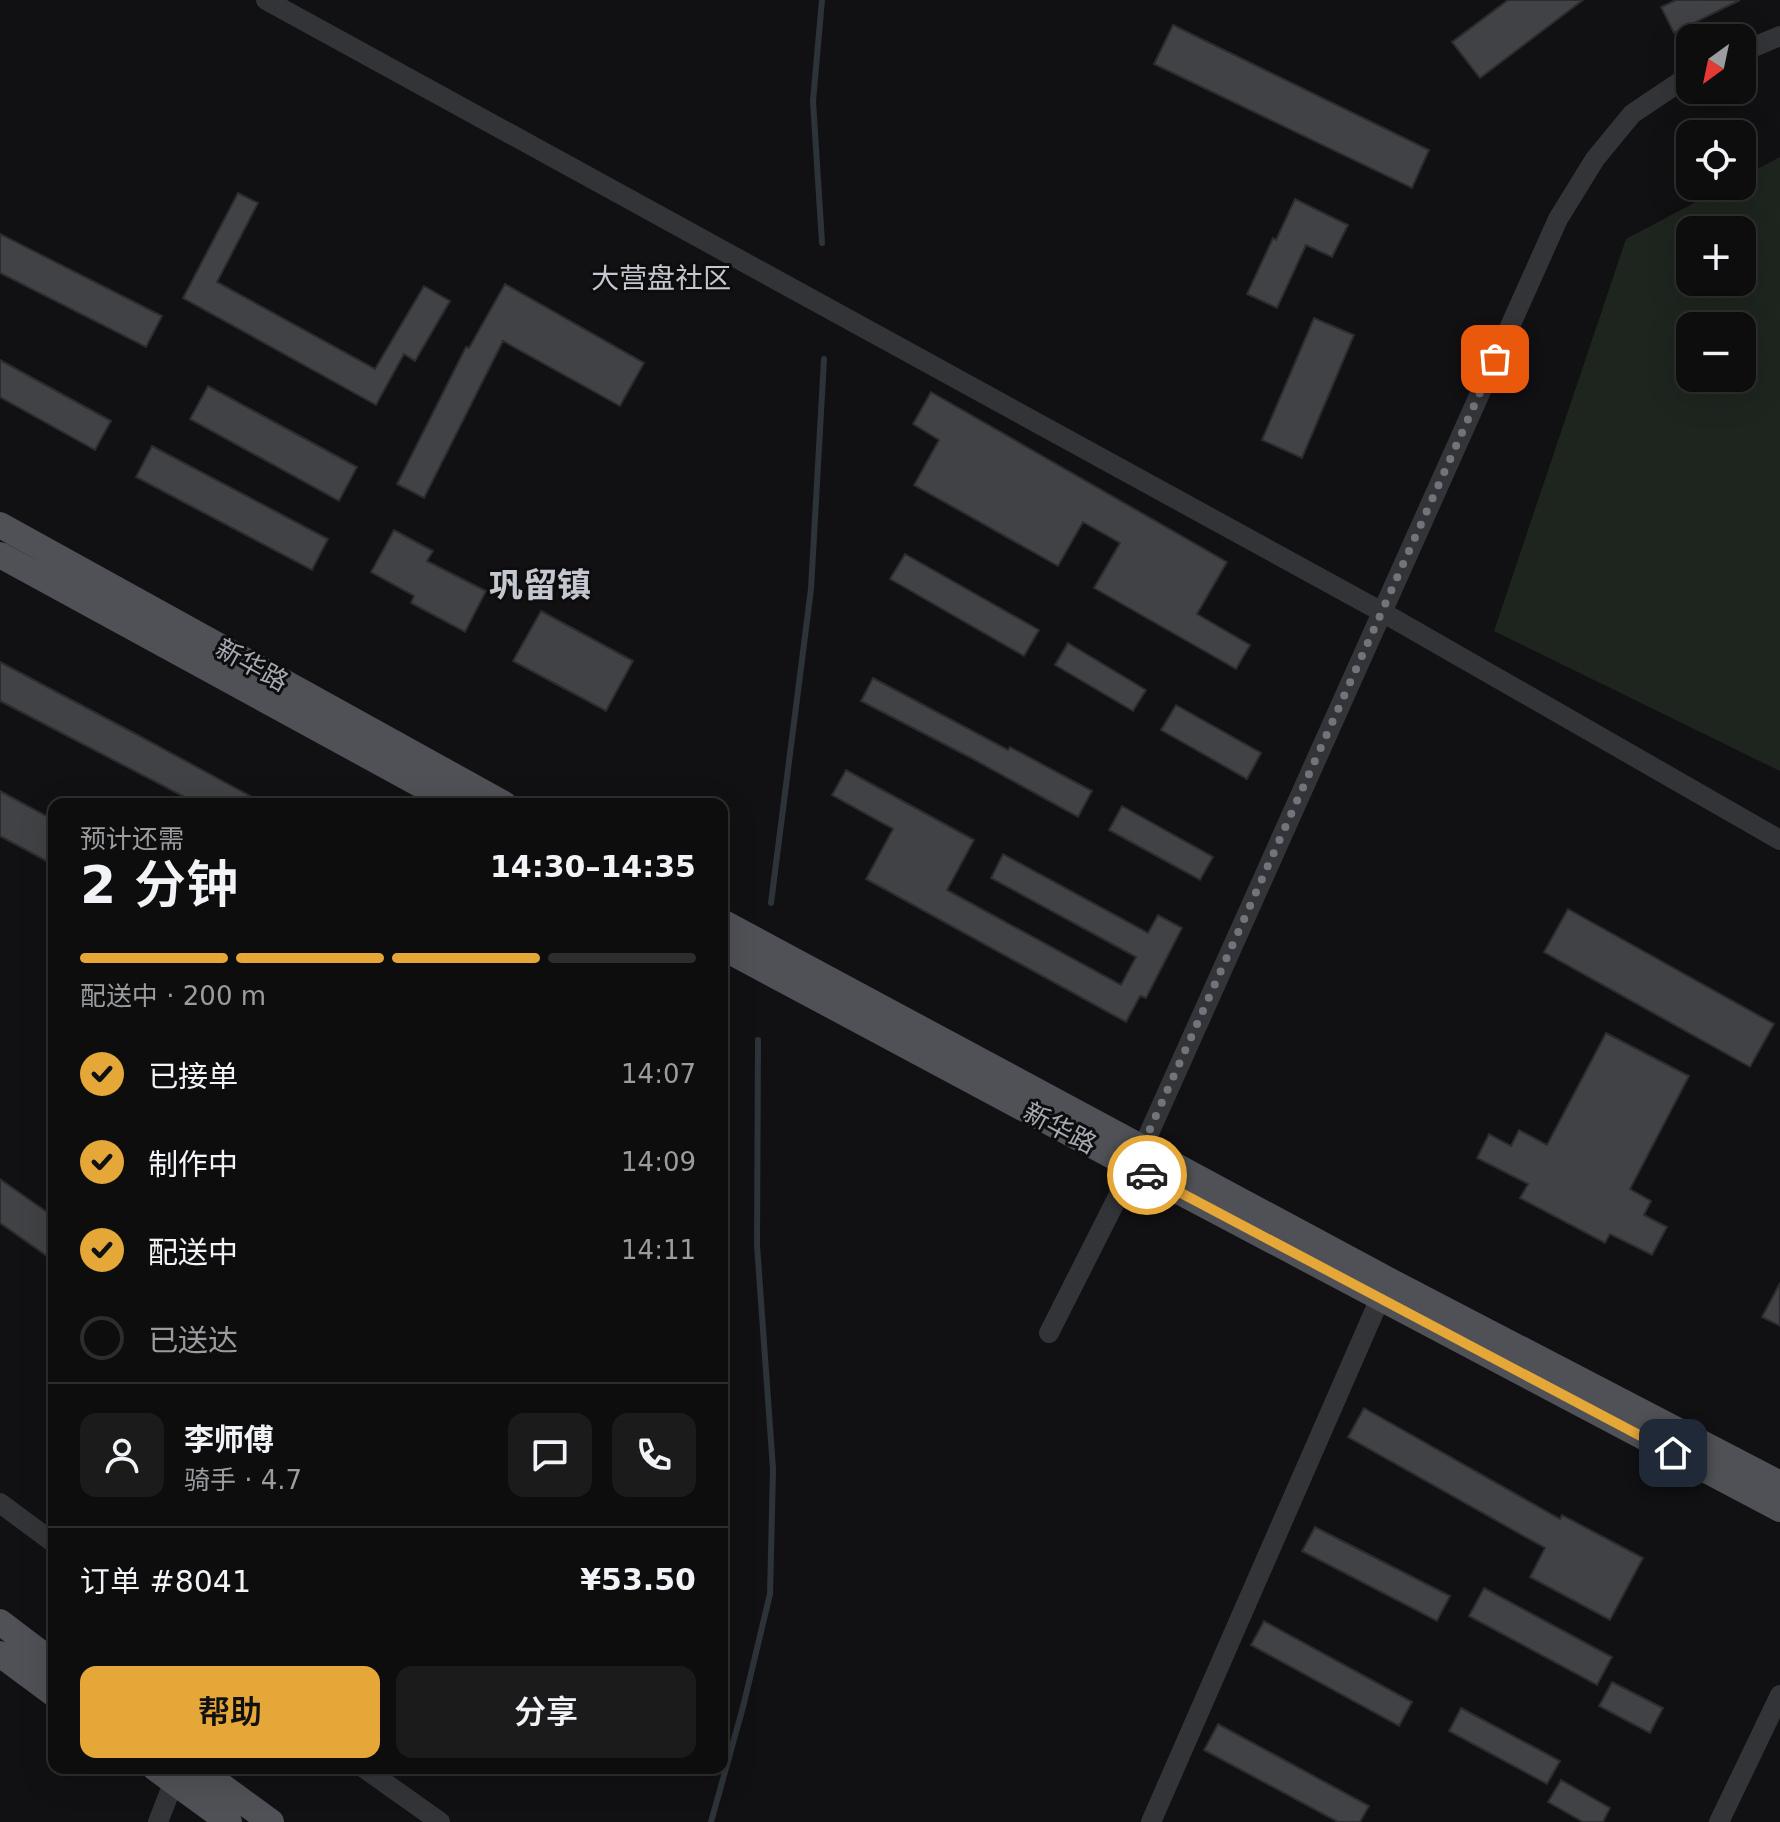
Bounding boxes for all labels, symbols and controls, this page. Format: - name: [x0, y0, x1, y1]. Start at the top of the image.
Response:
- north arrow: [1676, 24, 1756, 104]
- map controls: [1676, 24, 1756, 392]
- button: locate: [1676, 120, 1756, 200]
- button: +: [1676, 216, 1756, 296]
- district label: 大营盘社区: [591, 262, 731, 295]
- button: −: [1676, 312, 1756, 392]
- pin: [1461, 325, 1529, 393]
- icon: bag: [1473, 337, 1517, 381]
- district label: 巩留镇: [489, 565, 591, 605]
- street label: 新华路: [211, 633, 293, 697]
- text: 预计还需: [80, 824, 184, 854]
- text: 14:30–14:35: [490, 849, 696, 884]
- text: 2 分钟: [80, 855, 238, 915]
- text: 配送中 · 200 m: [80, 981, 266, 1011]
- icon: check: [80, 1052, 124, 1096]
- text: 已接单: [148, 1059, 238, 1094]
- text: 14:07: [621, 1059, 696, 1089]
- street label: 新华路: [1019, 1096, 1101, 1160]
- courier: [1107, 1135, 1187, 1215]
- icon: check: [80, 1140, 124, 1184]
- text: 制作中: [148, 1147, 238, 1182]
- text: 14:09: [621, 1147, 696, 1177]
- icon: car: [1125, 1153, 1169, 1197]
- icon: check: [80, 1228, 124, 1272]
- text: 配送中: [148, 1235, 238, 1270]
- text: 14:11: [621, 1235, 696, 1265]
- text: 已送达: [148, 1323, 238, 1358]
- button: person: [80, 1413, 164, 1497]
- button: chat: [508, 1413, 592, 1497]
- button: phone: [612, 1413, 696, 1497]
- pin: [1639, 1419, 1707, 1487]
- text: 李师傅: [184, 1422, 274, 1457]
- icon: home: [1651, 1431, 1695, 1475]
- text: 骑手 · 4.7: [184, 1465, 302, 1495]
- text: ¥53.50: [580, 1562, 696, 1597]
- text: 订单 #8041: [80, 1564, 251, 1599]
- button: 帮助: [80, 1666, 380, 1758]
- button: 分享: [396, 1666, 696, 1758]

